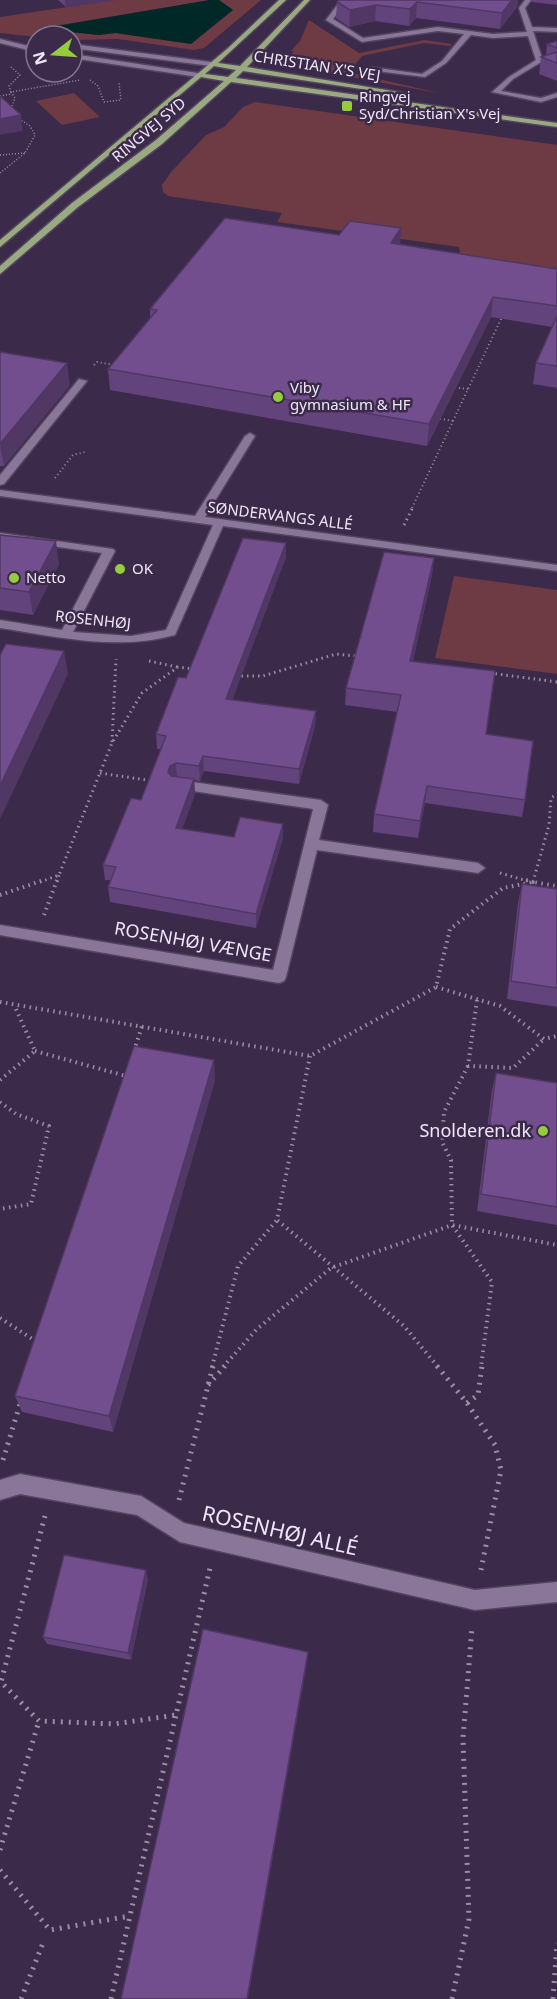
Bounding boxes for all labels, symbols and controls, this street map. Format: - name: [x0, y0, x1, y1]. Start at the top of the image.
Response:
- north arrow: [24, 24, 84, 84]
- street label: CHRISTIAN X'S VEJ: [252, 45, 382, 85]
- text: N: [27, 49, 52, 68]
- place label: Ringvej Syd/Christian X's Vej: [359, 86, 500, 123]
- street label: RINGVEJ SYD: [107, 92, 190, 166]
- marker: Ringvej Syd/Christian X's Vej: [340, 99, 354, 113]
- place label: Viby gymnasium & HF: [290, 377, 411, 414]
- marker: Viby gymnasium & HF: [271, 390, 285, 404]
- street label: SØNDERVANGS ALLÉ: [206, 496, 354, 534]
- place label: OK: [132, 558, 154, 578]
- marker: OK: [113, 562, 127, 576]
- place label: Netto: [26, 567, 66, 587]
- marker: Netto: [7, 571, 21, 585]
- street label: ROSENHØJ: [54, 605, 132, 633]
- street label: ROSENHØJ VÆNGE: [113, 915, 274, 967]
- place label: Snolderen.dk: [419, 1118, 531, 1142]
- marker: Snolderen.dk: [536, 1124, 550, 1138]
- street label: ROSENHØJ ALLÉ: [200, 1499, 361, 1562]

